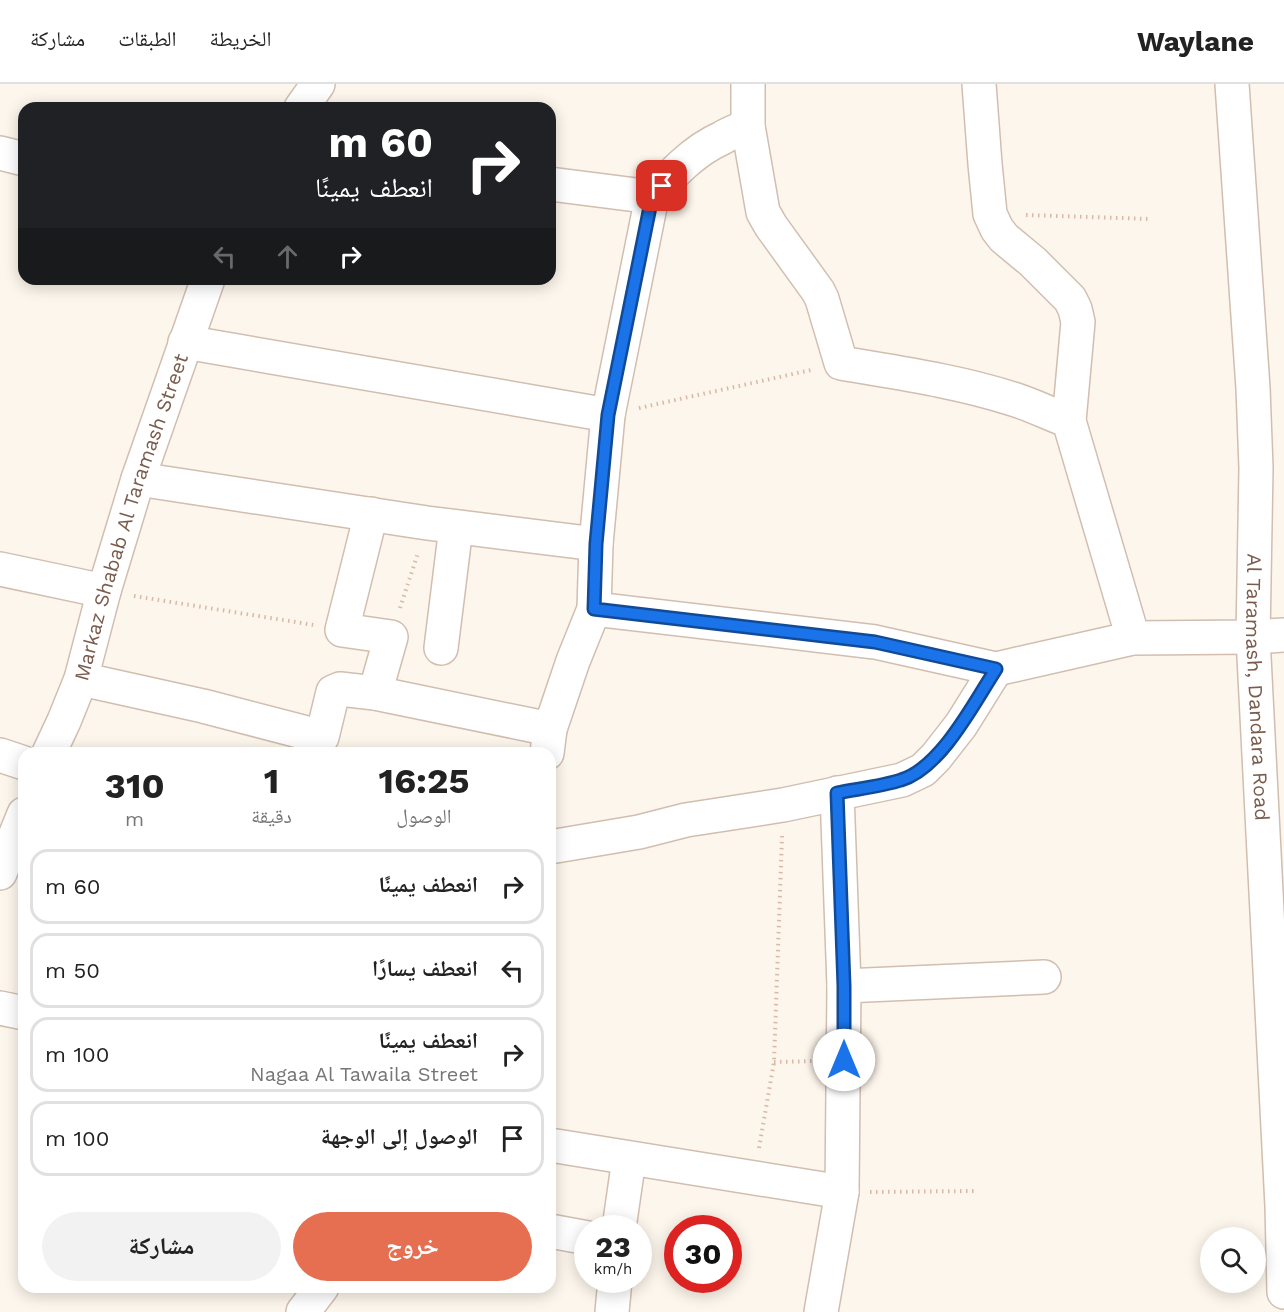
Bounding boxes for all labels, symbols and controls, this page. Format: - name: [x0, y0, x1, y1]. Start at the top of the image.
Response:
- text: Waylane: [1137, 25, 1254, 58]
- text: مشاركة: [30, 26, 85, 51]
- text: الطبقات: [118, 26, 177, 51]
- text: الخريطة: [210, 26, 271, 51]
- text: 60 m: [329, 118, 433, 167]
- icon: right: [454, 126, 532, 204]
- pin: [636, 160, 687, 211]
- icon: arrive: [645, 169, 678, 202]
- text: انعطف يمينًا: [315, 172, 433, 204]
- icon: left: [208, 240, 241, 273]
- icon: ahead: [271, 240, 304, 273]
- icon: right: [334, 240, 367, 273]
- street label: Markaz Shabab Al Taramash Street: [69, 350, 193, 683]
- street label: Al Taramash, Dandara Road: [1241, 553, 1274, 821]
- text: 1: [264, 760, 279, 802]
- text: 16:25: [378, 760, 469, 802]
- text: 310: [105, 765, 165, 807]
- text: دقيقة: [251, 804, 292, 828]
- text: الوصول: [396, 804, 452, 828]
- text: m: [125, 807, 144, 831]
- icon: right: [496, 870, 529, 903]
- text: انعطف يمينًا: [378, 872, 478, 897]
- text: 60 m: [45, 874, 101, 899]
- icon: left: [496, 954, 529, 987]
- text: انعطف يسارًا: [372, 956, 478, 981]
- text: 50 m: [45, 958, 100, 983]
- text: انعطف يمينًا: [378, 1028, 478, 1053]
- position arrow: [812, 1028, 876, 1092]
- icon: right: [496, 1038, 529, 1071]
- text: 100 m: [45, 1042, 109, 1067]
- text: Nagaa Al Tawaila Street: [250, 1062, 478, 1086]
- icon: arrive: [496, 1122, 529, 1155]
- text: الوصول إلى الوجهة: [321, 1124, 478, 1149]
- text: 100 m: [45, 1126, 109, 1151]
- button: مشاركة: [42, 1212, 281, 1281]
- button: خروج: [293, 1212, 532, 1281]
- speed limit sign: 30: [664, 1215, 742, 1293]
- map controls: [1200, 1227, 1266, 1293]
- button: search: [1200, 1227, 1266, 1293]
- text: 23: [595, 1229, 631, 1264]
- text: km/h: [594, 1260, 632, 1278]

